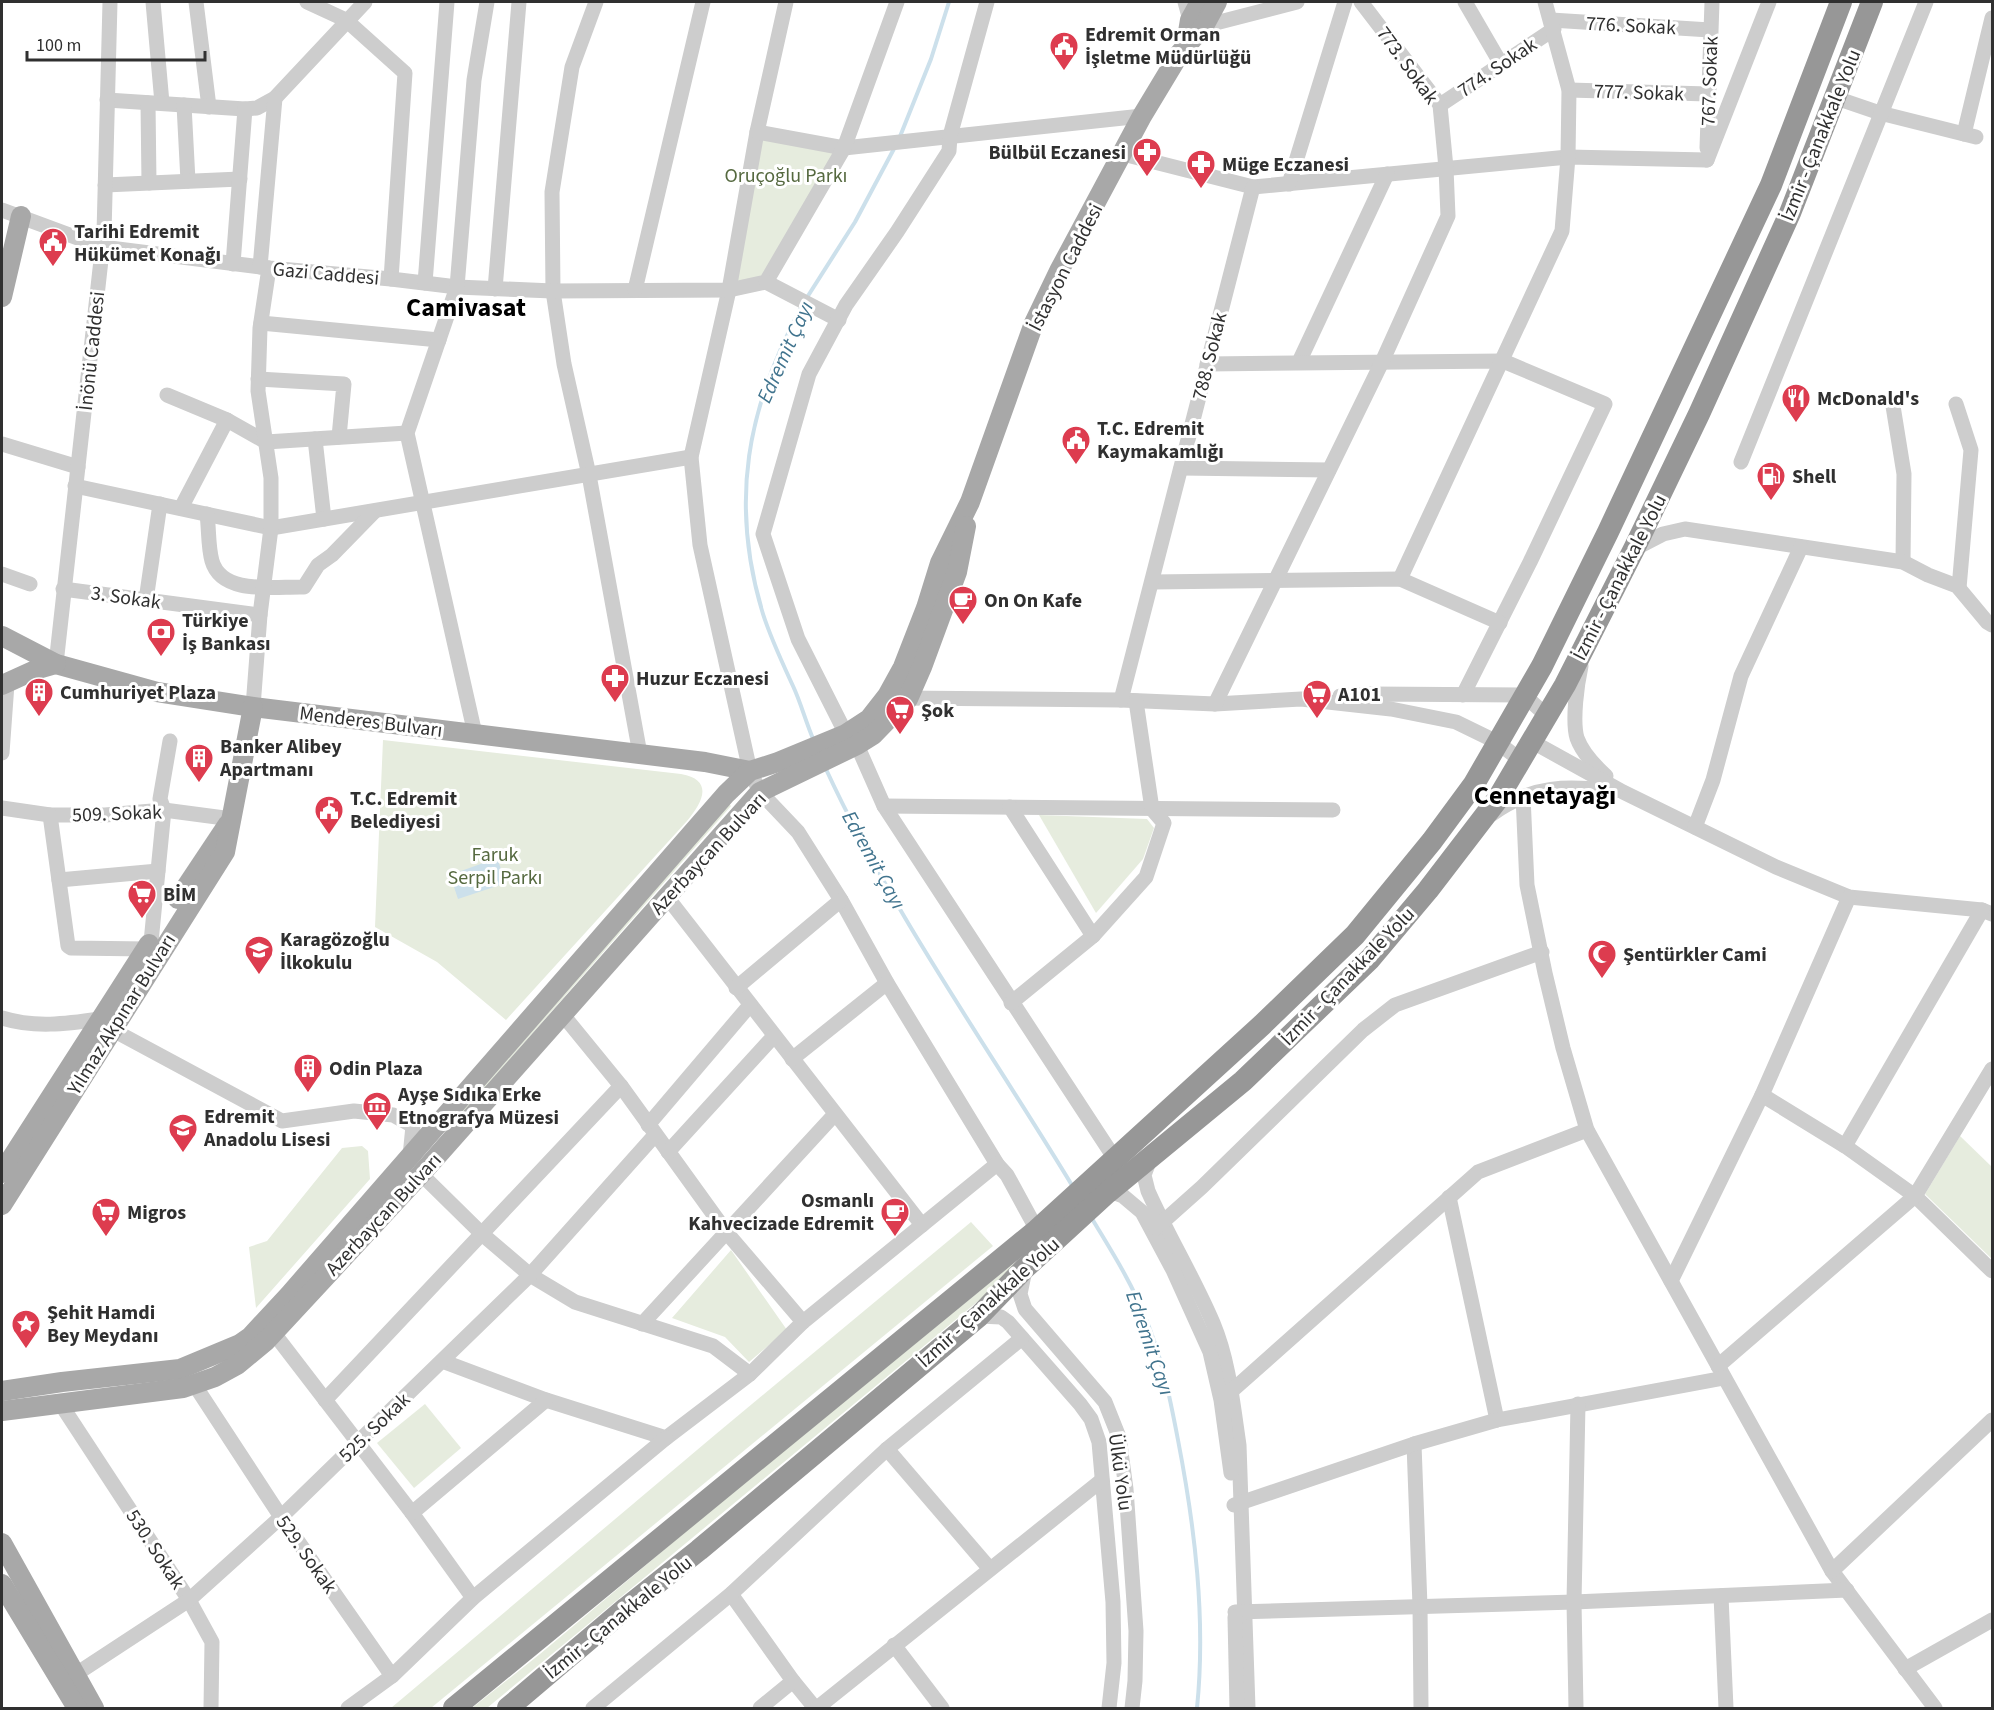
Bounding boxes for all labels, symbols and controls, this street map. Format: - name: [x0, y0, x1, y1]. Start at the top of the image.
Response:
- street label: 776. Sokak: [1585, 10, 1677, 42]
- place label: Edremit Orman İşletme Müdürlüğü: [1085, 21, 1251, 72]
- street label: 773. Sokak: [1369, 21, 1445, 110]
- scale bar: [27, 24, 206, 62]
- public building icon: Edremit Orman İşletme Müdürlüğü: [1048, 30, 1080, 72]
- street label: 774. Sokak: [1452, 31, 1543, 105]
- text: 100 m: [36, 33, 81, 58]
- street label: 767. Sokak: [1694, 35, 1726, 126]
- street label: İzmir - Çanakkale Yolu: [1774, 45, 1868, 226]
- street label: 777. Sokak: [1594, 77, 1685, 109]
- pharmacy icon: Bülbül Eczanesi: [1131, 136, 1163, 178]
- place label: Bülbül Eczanesi: [989, 139, 1126, 167]
- pharmacy icon: Müge Eczanesi: [1185, 148, 1217, 190]
- place label: Müge Eczanesi: [1222, 151, 1349, 179]
- park label: Oruçoğlu Parkı: [724, 162, 848, 190]
- street label: İstasyon Caddesi: [1022, 199, 1110, 336]
- place label: Tarihi Edremit Hükümet Konağı: [74, 218, 221, 269]
- public building icon: Tarihi Edremit Hükümet Konağı: [37, 226, 69, 268]
- street label: Gazi Caddesi: [272, 255, 380, 293]
- district label: Camivasat: [406, 289, 526, 326]
- street label: İnönü Caddesi: [72, 290, 112, 412]
- water label: Edremit Çayı: [749, 296, 821, 408]
- street label: 788. Sokak: [1185, 309, 1234, 403]
- restaurant icon: McDonald's: [1780, 382, 1812, 424]
- place label: McDonald's: [1817, 385, 1919, 413]
- place label: T.C. Edremit Kaymakamlığı: [1097, 415, 1224, 466]
- public building icon: T.C. Edremit Kaymakamlığı: [1060, 424, 1092, 466]
- fuel station icon: Shell: [1755, 460, 1787, 502]
- place label: Shell: [1792, 463, 1837, 491]
- street label: İzmir - Çanakkale Yolu: [1566, 489, 1674, 665]
- street label: 3. Sokak: [89, 579, 163, 617]
- cafe icon: On On Kafe: [947, 584, 979, 626]
- place label: On On Kafe: [984, 587, 1082, 615]
- place label: Türkiye İş Bankası: [182, 607, 271, 658]
- bank icon: Türkiye İş Bankası: [145, 616, 177, 658]
- pharmacy icon: Huzur Eczanesi: [599, 662, 631, 704]
- place label: Huzur Eczanesi: [636, 665, 769, 693]
- building icon: Cumhuriyet Plaza: [23, 676, 55, 718]
- supermarket icon: A101: [1301, 678, 1333, 720]
- place label: Cumhuriyet Plaza: [60, 679, 216, 707]
- place label: A101: [1337, 681, 1381, 709]
- supermarket icon: Şok: [884, 694, 916, 736]
- place label: Şok: [921, 697, 954, 725]
- street label: Menderes Bulvarı: [298, 699, 444, 745]
- place label: Banker Alibey Apartmanı: [219, 733, 342, 784]
- building icon: Banker Alibey Apartmanı: [183, 742, 215, 784]
- district label: Cennetayağı: [1474, 777, 1616, 814]
- place label: T.C. Edremit Belediyesi: [350, 785, 457, 836]
- street label: Azerbaycan Bulvarı: [644, 786, 773, 921]
- public building icon: T.C. Edremit Belediyesi: [313, 794, 345, 836]
- street label: 509. Sokak: [72, 798, 163, 830]
- water label: Edremit Çayı: [835, 805, 913, 915]
- park label: Faruk Serpil Parkı: [448, 841, 543, 892]
- supermarket icon: BİM: [126, 878, 158, 920]
- place label: BİM: [163, 881, 196, 909]
- street label: İzmir - Çanakkale Yolu: [1274, 901, 1421, 1052]
- place label: Karagözoğlu İlkokulu: [280, 926, 390, 977]
- street label: Yılmaz Akpınar Bulvarı: [60, 929, 183, 1101]
- school or university icon: Karagözoğlu İlkokulu: [243, 934, 275, 976]
- mosque icon: Şentürkler Cami: [1586, 938, 1618, 980]
- place label: Şentürkler Cami: [1623, 941, 1767, 969]
- building icon: Odin Plaza: [292, 1052, 324, 1094]
- place label: Odin Plaza: [329, 1055, 423, 1083]
- place label: Ayşe Sıdıka Erke Etnografya Müzesi: [397, 1081, 559, 1132]
- museum icon: Ayşe Sıdıka Erke Etnografya Müzesi: [361, 1090, 393, 1132]
- place label: Edremit Anadolu Lisesi: [203, 1103, 331, 1154]
- school or university icon: Edremit Anadolu Lisesi: [167, 1112, 199, 1154]
- street label: Azerbaycan Bulvarı: [319, 1147, 448, 1282]
- place label: Osmanlı Kahvecizade Edremit: [688, 1187, 874, 1238]
- supermarket icon: Migros: [90, 1196, 122, 1238]
- cafe icon: Osmanlı Kahvecizade Edremit: [879, 1196, 911, 1238]
- place label: Migros: [127, 1199, 186, 1227]
- street label: İzmir - Çanakkale Yolu: [911, 1231, 1066, 1374]
- water label: Edremit Çayı: [1118, 1287, 1182, 1399]
- place label: Şehit Hamdi Bey Meydanı: [47, 1299, 158, 1350]
- place icon: Şehit Hamdi Bey Meydanı: [10, 1308, 42, 1350]
- street label: 525. Sokak: [333, 1386, 417, 1469]
- street label: Ülkü Yolu: [1101, 1432, 1139, 1513]
- street label: 530. Sokak: [119, 1504, 191, 1595]
- street label: 529. Sokak: [269, 1510, 344, 1600]
- street label: İzmir - Çanakkale Yolu: [539, 1549, 699, 1686]

